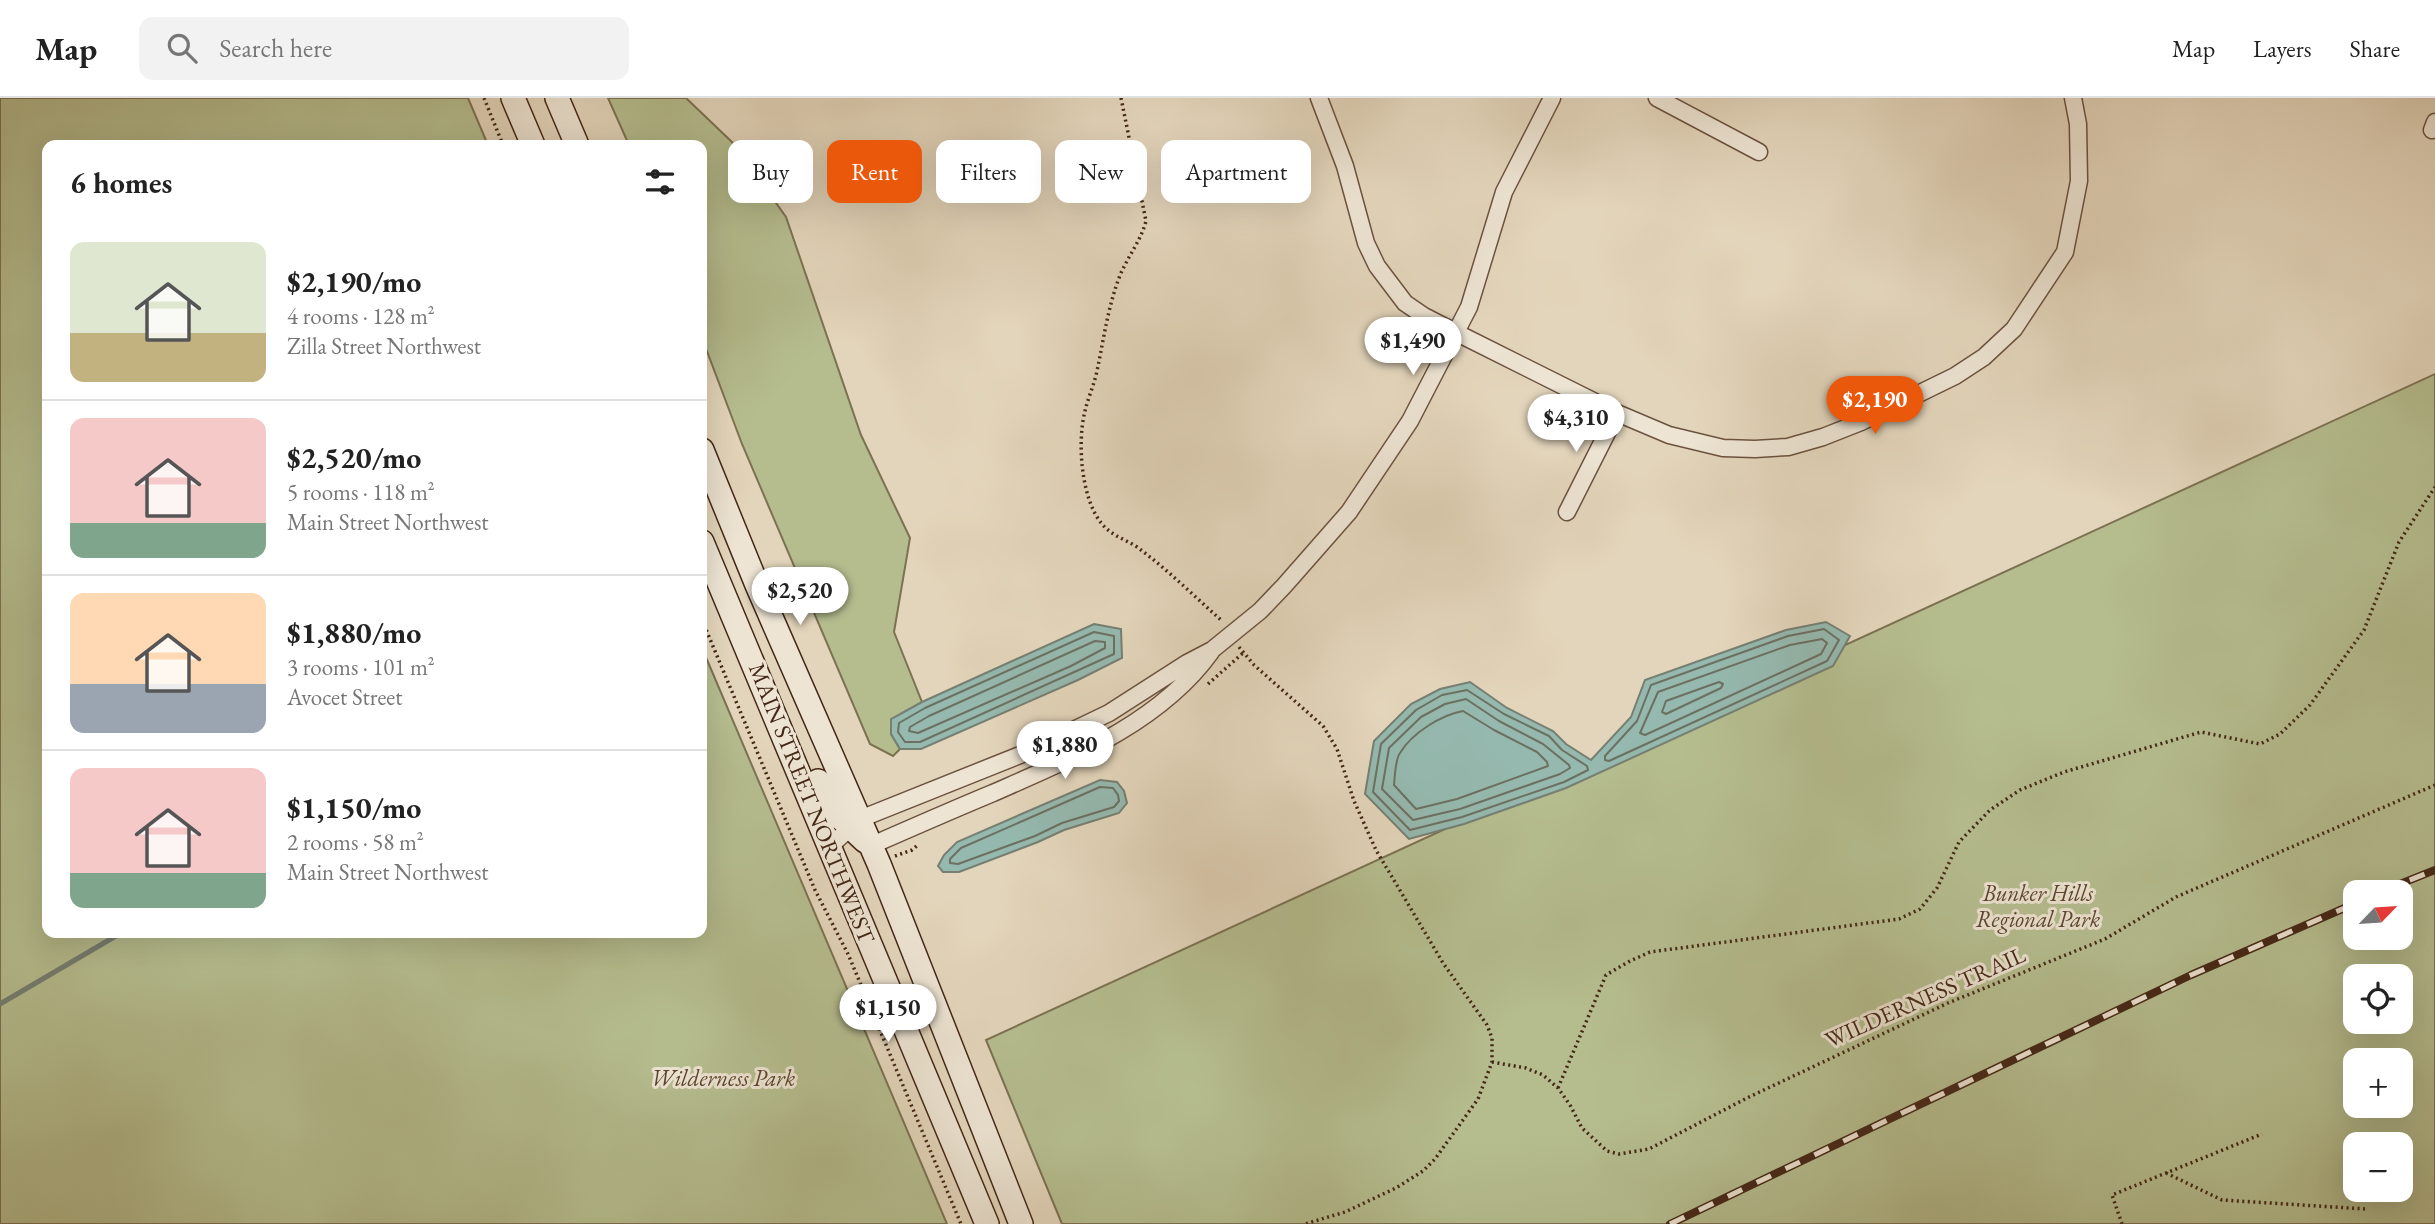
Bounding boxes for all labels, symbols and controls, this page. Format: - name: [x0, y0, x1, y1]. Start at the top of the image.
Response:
- search box: [139, 17, 629, 80]
- text: Map: [35, 27, 97, 70]
- icon: search: [163, 29, 201, 67]
- text: Search here: [219, 31, 332, 65]
- text: Map: [2172, 33, 2215, 64]
- text: Layers: [2253, 33, 2312, 64]
- text: Share: [2350, 33, 2400, 64]
- chip: Buy: [728, 140, 813, 203]
- chip: Rent: [827, 140, 922, 203]
- chip: Filters: [936, 140, 1041, 203]
- chip: New: [1055, 140, 1147, 203]
- chip: Apartment: [1161, 140, 1311, 203]
- text: 6 homes: [70, 163, 172, 202]
- icon: filters: [641, 163, 679, 201]
- text: $2,190/mo: [287, 262, 421, 301]
- icon: home: [126, 270, 210, 354]
- text: 4 rooms · 128 m²: [287, 301, 435, 331]
- pin: $1,490: [1356, 317, 1470, 377]
- text: $1,490: [1381, 325, 1445, 355]
- text: Zilla Street Northwest: [287, 331, 481, 361]
- pin: $2,190: [1818, 376, 1932, 436]
- text: $2,190: [1843, 384, 1907, 414]
- pin: $4,310: [1519, 394, 1633, 454]
- text: $4,310: [1544, 402, 1608, 432]
- text: $2,520/mo: [287, 438, 421, 477]
- icon: home: [126, 446, 210, 530]
- text: 5 rooms · 118 m²: [287, 477, 435, 507]
- text: Main Street Northwest: [287, 507, 489, 537]
- pin: $2,520: [743, 568, 857, 627]
- text: $2,520: [768, 575, 832, 605]
- text: $1,880/mo: [287, 613, 421, 652]
- icon: home: [126, 621, 210, 705]
- text: 3 rooms · 101 m²: [287, 652, 435, 682]
- street label: MAIN STREET NORTHWEST: [742, 658, 882, 948]
- text: Avocet Street: [287, 682, 402, 712]
- pin: $1,880: [1008, 722, 1122, 781]
- text: $1,880: [1033, 729, 1097, 759]
- text: $1,150/mo: [287, 788, 421, 827]
- icon: home: [126, 796, 210, 880]
- text: 2 rooms · 58 m²: [287, 827, 424, 857]
- text: Main Street Northwest: [287, 857, 489, 887]
- park label: Bunker Hills Regional Park: [1976, 878, 2101, 934]
- north arrow: [2343, 880, 2413, 950]
- map controls: [2343, 880, 2413, 1202]
- street label: WILDERNESS TRAIL: [1820, 939, 2030, 1055]
- button: locate: [2343, 964, 2413, 1034]
- pin: $1,150: [831, 984, 945, 1044]
- text: $1,150: [856, 992, 920, 1022]
- button: +: [2343, 1048, 2413, 1118]
- park label: Wilderness Park: [651, 1063, 796, 1093]
- button: −: [2343, 1132, 2413, 1202]

